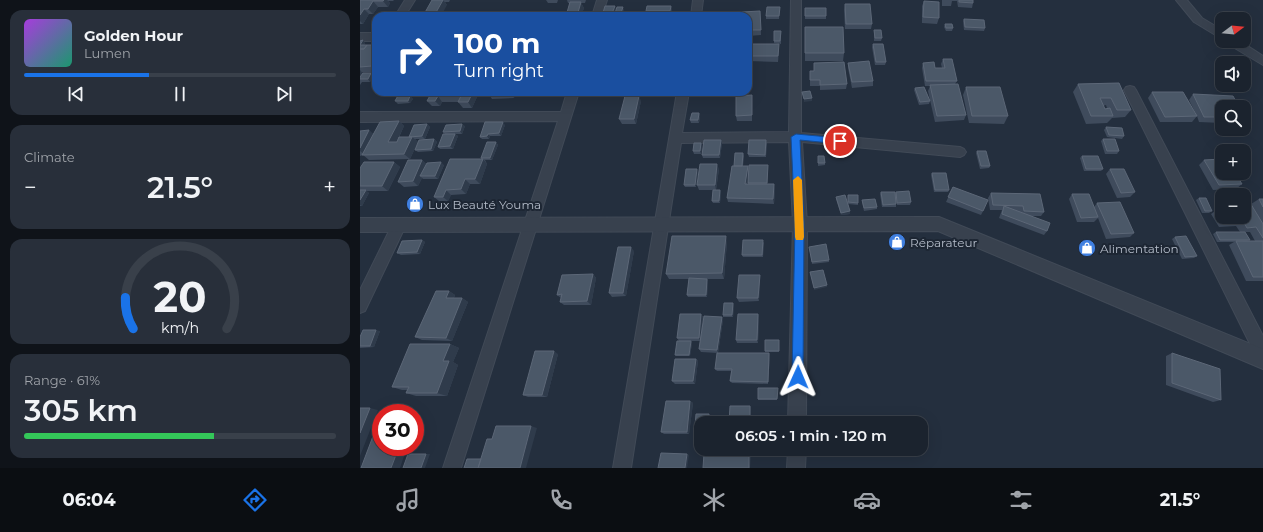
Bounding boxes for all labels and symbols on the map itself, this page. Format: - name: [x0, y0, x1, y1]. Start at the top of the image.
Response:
- north arrow: [1215, 12, 1251, 48]
- pin: [823, 124, 857, 158]
- shop icon: Lux Beauté Youma: [405, 194, 425, 214]
- place label: Lux Beauté Youma: [428, 197, 541, 212]
- shop icon: Réparateur: [887, 232, 907, 252]
- place label: Réparateur: [910, 235, 977, 250]
- shop icon: Alimentation: [1077, 238, 1097, 258]
- place label: Alimentation: [1100, 241, 1179, 256]
- position arrow: [777, 356, 819, 398]
- speed limit sign: 30: [372, 404, 424, 456]

